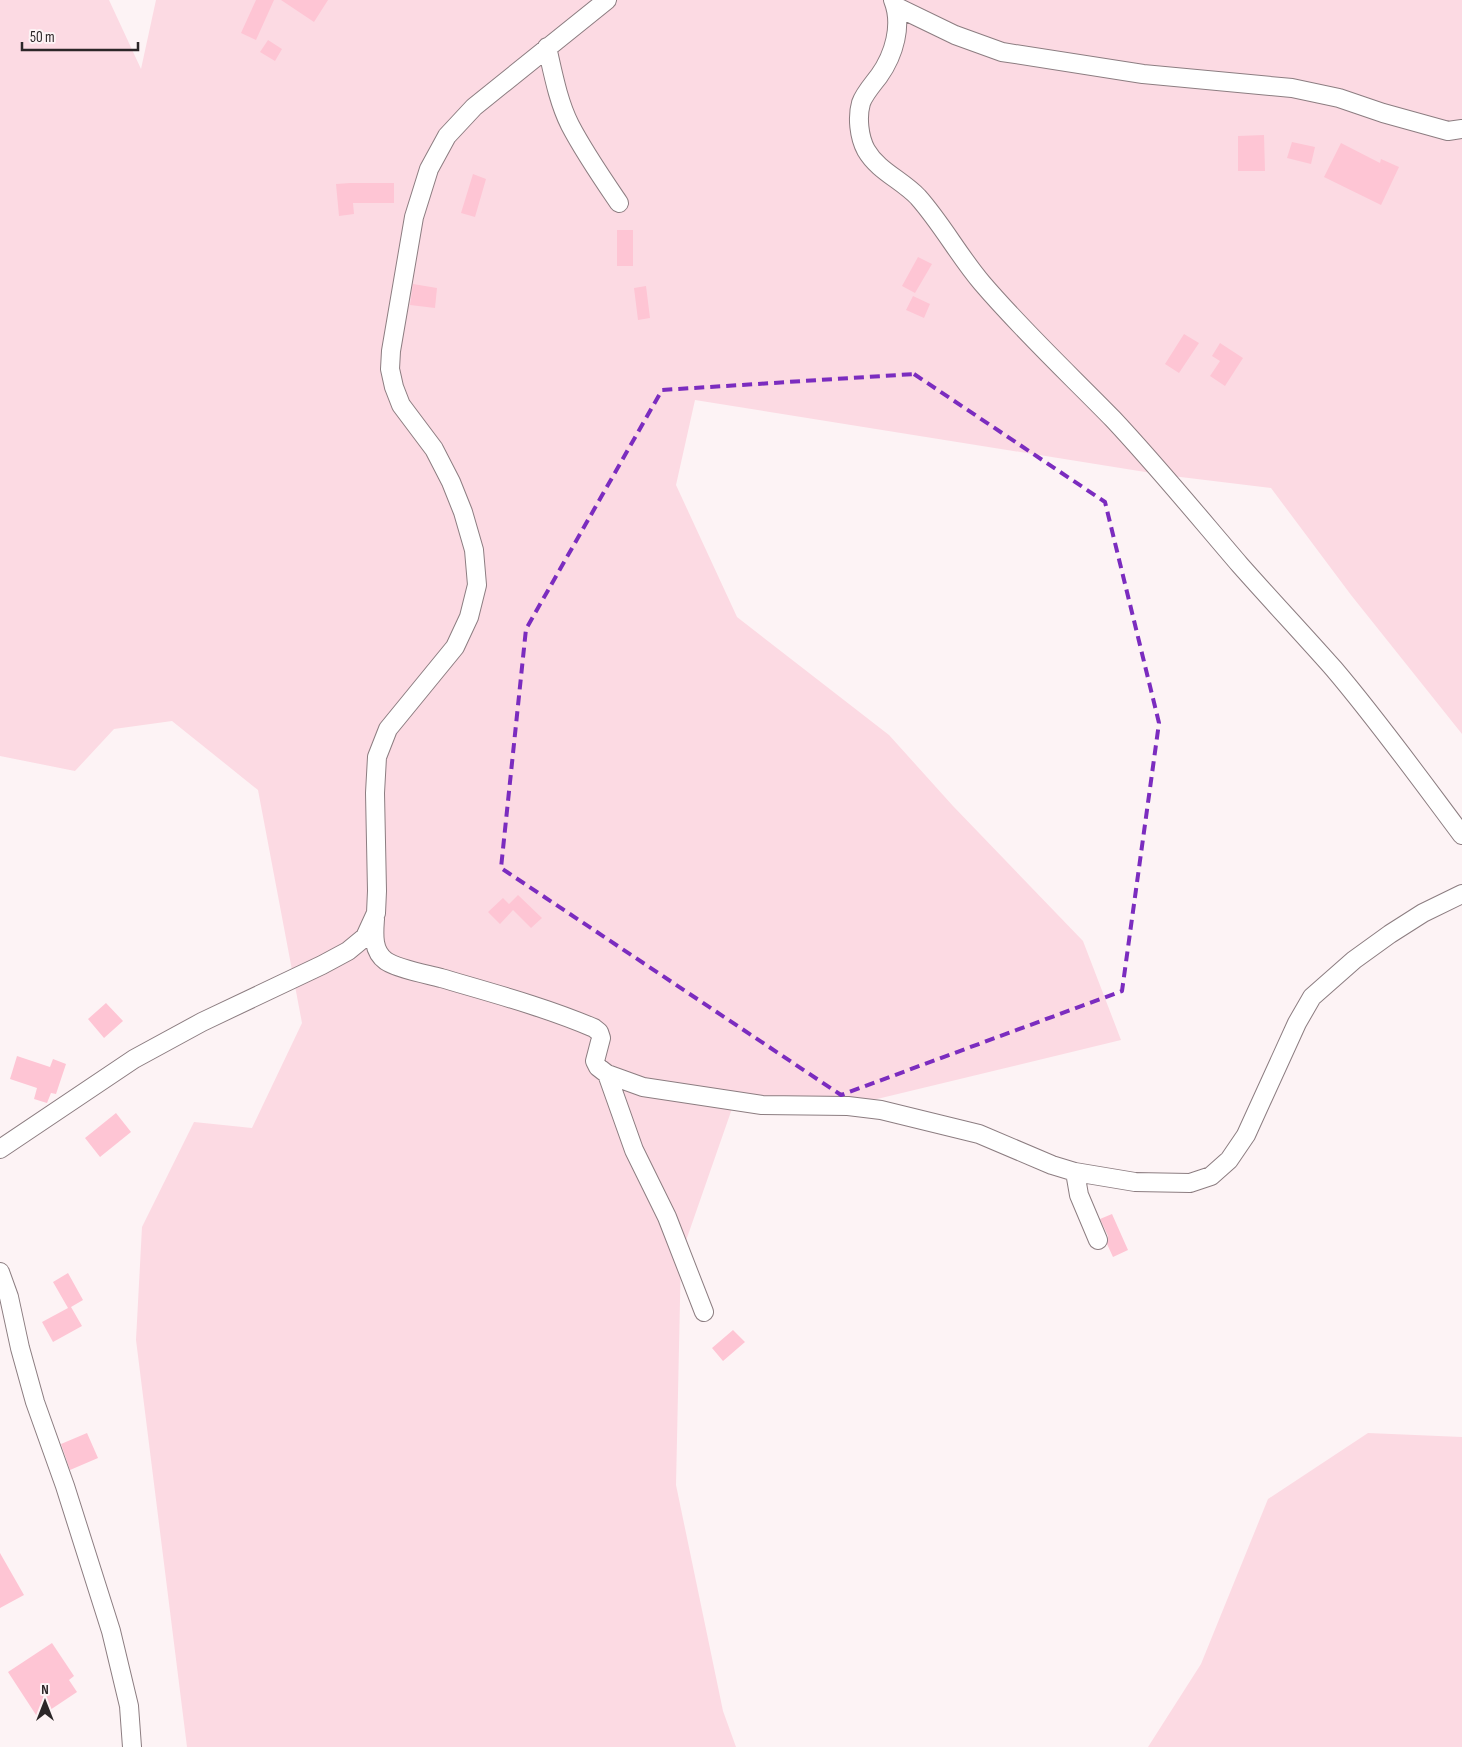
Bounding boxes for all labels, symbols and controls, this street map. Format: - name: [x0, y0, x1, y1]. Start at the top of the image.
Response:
- scale bar: [22, 20, 139, 52]
- text: 50 m: [30, 28, 55, 47]
- north arrow: [20, 1677, 70, 1727]
- text: N: [41, 1681, 49, 1698]

